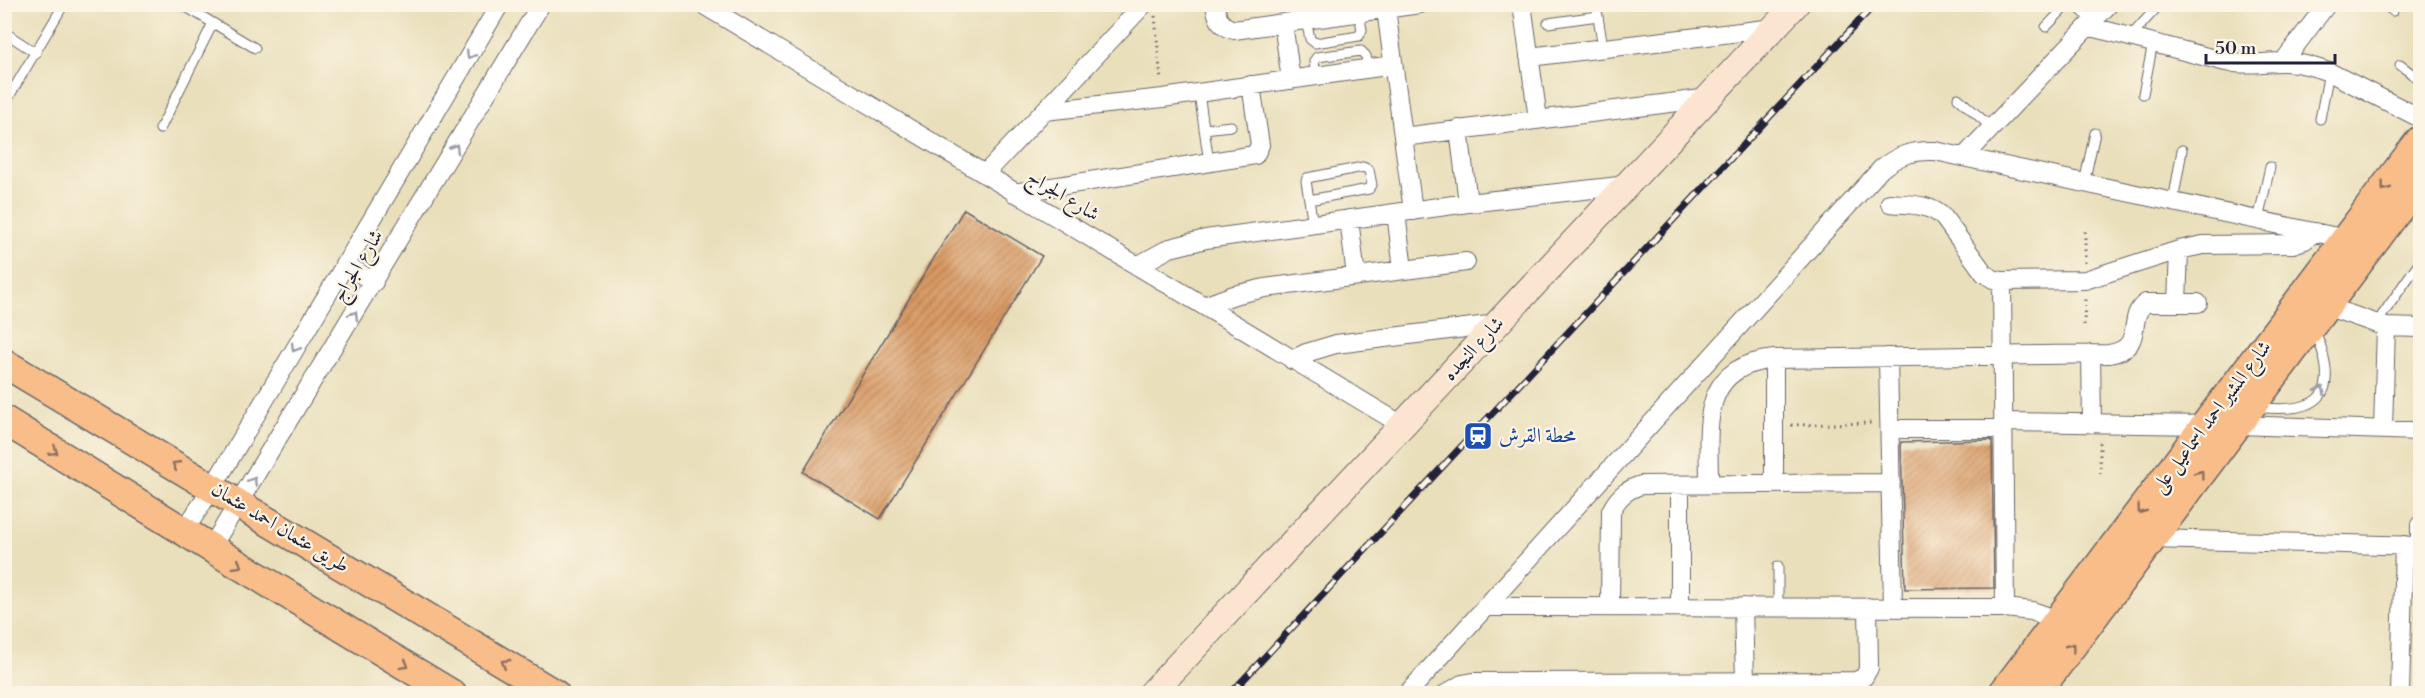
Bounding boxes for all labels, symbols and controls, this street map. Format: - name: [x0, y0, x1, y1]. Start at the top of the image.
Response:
- scale bar: [2206, 27, 2335, 65]
- text: 50 m: [2215, 37, 2257, 60]
- one-way arrow: [466, 49, 477, 59]
- one-way arrow: [447, 144, 459, 154]
- street label: شارع الجراج: [1020, 165, 1104, 231]
- one-way arrow: [2382, 180, 2393, 191]
- street label: شارع الجراج: [327, 225, 393, 309]
- one-way arrow: [347, 311, 359, 321]
- street label: شارع النجده: [1438, 312, 1513, 389]
- street label: شارع المشير احمد اسماعيل على: [2146, 336, 2281, 501]
- one-way arrow: [290, 342, 302, 352]
- one-way arrow: [2314, 386, 2326, 397]
- station icon: محطة القرش: [1462, 420, 1494, 452]
- place label: محطة القرش: [1499, 424, 1576, 449]
- one-way arrow: [48, 443, 58, 455]
- one-way arrow: [172, 461, 182, 473]
- one-way arrow: [2193, 469, 2204, 480]
- street label: طريق عثمان احمد عثمان: [206, 477, 354, 579]
- one-way arrow: [246, 477, 258, 487]
- one-way arrow: [2138, 503, 2149, 514]
- one-way arrow: [232, 557, 242, 569]
- one-way arrow: [2064, 642, 2075, 653]
- one-way arrow: [399, 658, 409, 670]
- one-way arrow: [501, 659, 511, 671]

